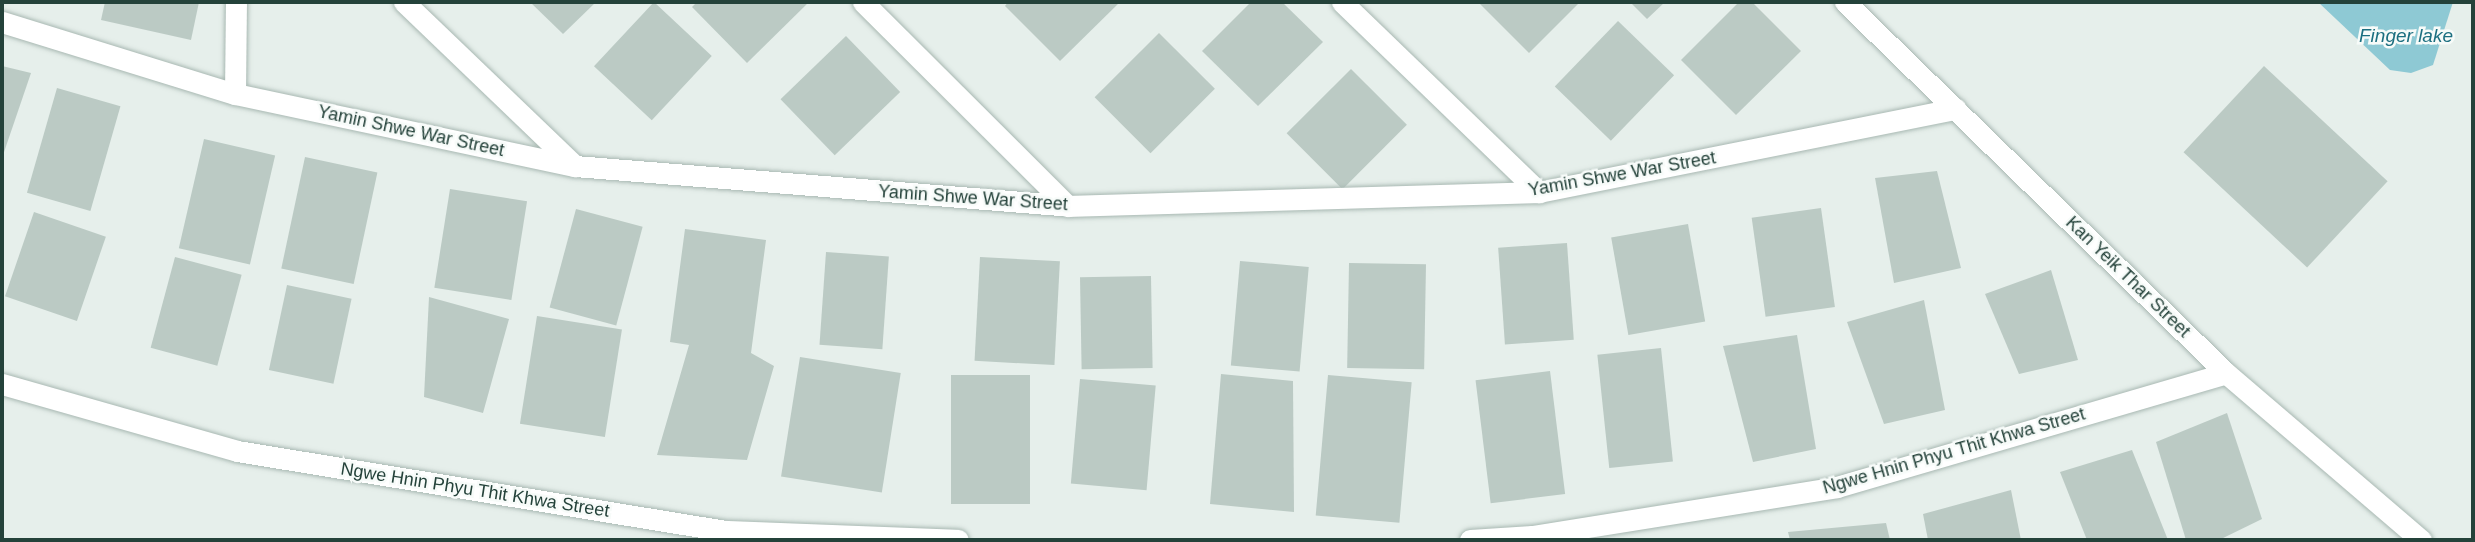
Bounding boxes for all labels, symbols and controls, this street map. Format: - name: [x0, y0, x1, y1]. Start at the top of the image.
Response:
- water label: Finger lake: [2359, 25, 2453, 47]
- street label: Yamin Shwe War Street: [316, 101, 506, 161]
- street label: Yamin Shwe War Street: [1527, 147, 1717, 201]
- street label: Yamin Shwe War Street: [877, 181, 1069, 215]
- street label: Kan Yeik Thar Street: [2061, 212, 2195, 342]
- street label: Ngwe Hnin Phyu Thit Khwa Street: [1820, 403, 2088, 499]
- street label: Ngwe Hnin Phyu Thit Khwa Street: [339, 458, 611, 522]

